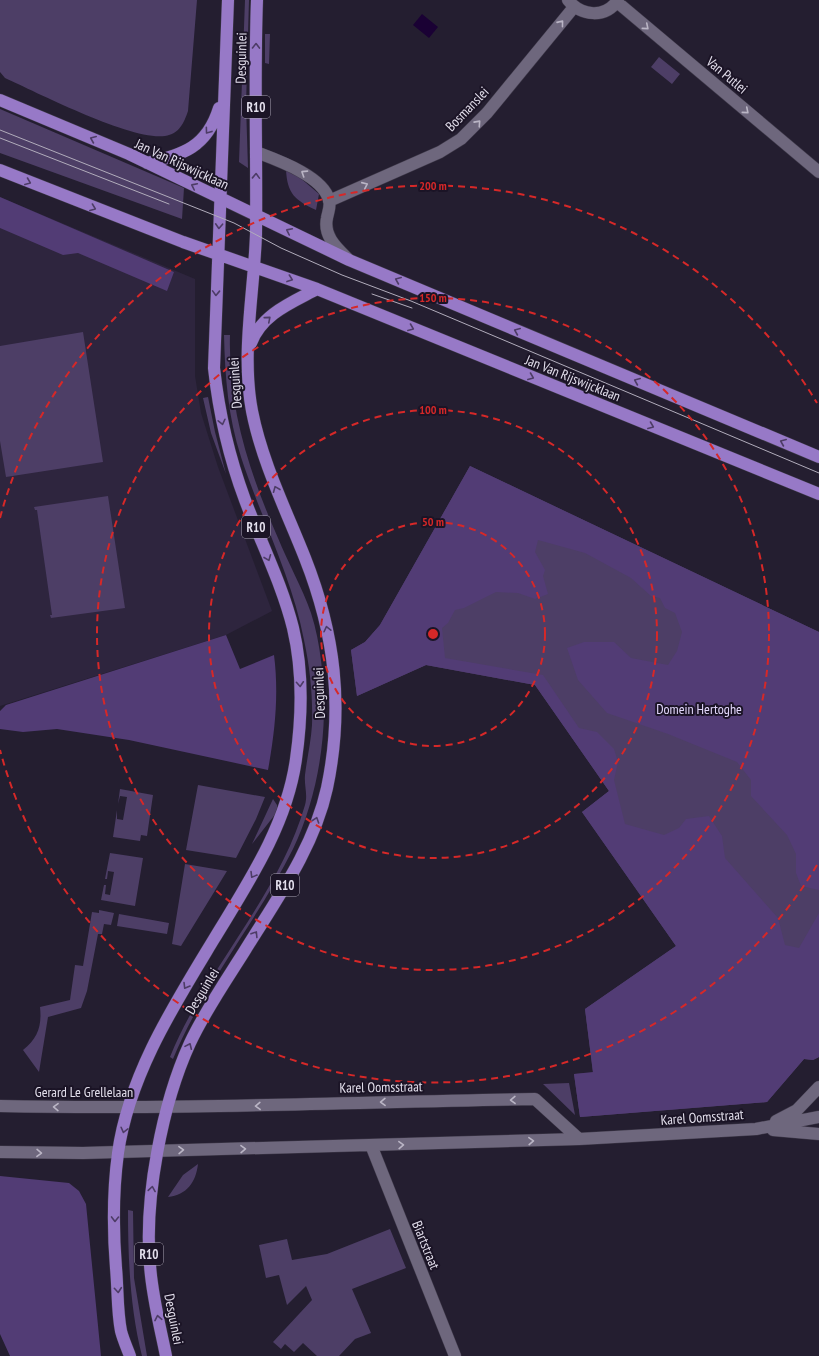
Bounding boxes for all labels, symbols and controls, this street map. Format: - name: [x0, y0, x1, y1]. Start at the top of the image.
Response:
- one-way arrow: [556, 20, 563, 27]
- one-way arrow: [642, 23, 649, 30]
- street label: Desguinlei: [232, 32, 250, 84]
- one-way arrow: [252, 43, 260, 49]
- street label: Van Putlei: [702, 52, 751, 98]
- street label: Bosmanslei: [441, 83, 493, 135]
- road number: R10: [242, 96, 270, 118]
- one-way arrow: [741, 106, 749, 113]
- one-way arrow: [473, 120, 481, 128]
- one-way arrow: [206, 127, 213, 134]
- street label: Jan Van Rijswijcklaan: [131, 134, 232, 194]
- one-way arrow: [90, 136, 97, 144]
- one-way arrow: [301, 171, 308, 178]
- one-way arrow: [251, 172, 260, 179]
- one-way arrow: [24, 177, 32, 185]
- text: 200 m: [419, 178, 447, 193]
- one-way arrow: [361, 182, 368, 190]
- one-way arrow: [191, 183, 198, 191]
- one-way arrow: [89, 203, 96, 211]
- one-way arrow: [215, 223, 223, 229]
- one-way arrow: [286, 228, 293, 236]
- one-way arrow: [286, 275, 293, 283]
- one-way arrow: [394, 277, 401, 285]
- one-way arrow: [212, 290, 220, 296]
- text: 150 m: [419, 290, 447, 305]
- one-way arrow: [263, 316, 271, 323]
- one-way arrow: [407, 323, 414, 331]
- one-way arrow: [514, 327, 521, 335]
- street label: Jan Van Rijswijcklaan: [522, 350, 623, 405]
- street label: Desguinlei: [224, 357, 246, 409]
- one-way arrow: [527, 372, 534, 380]
- one-way arrow: [634, 378, 642, 386]
- text: 100 m: [419, 402, 447, 417]
- one-way arrow: [217, 419, 225, 426]
- one-way arrow: [648, 421, 655, 429]
- one-way arrow: [780, 439, 787, 447]
- one-way arrow: [273, 485, 281, 492]
- text: 50 m: [422, 514, 444, 529]
- road number: R10: [242, 516, 270, 538]
- one-way arrow: [264, 555, 272, 562]
- one-way arrow: [324, 626, 332, 632]
- centre of rings: [426, 627, 440, 641]
- street label: Desguinlei: [309, 667, 329, 719]
- one-way arrow: [295, 681, 304, 687]
- park label: Domein Hertoghe: [656, 700, 742, 718]
- one-way arrow: [311, 816, 320, 823]
- one-way arrow: [250, 871, 257, 878]
- road number: R10: [271, 874, 299, 896]
- one-way arrow: [250, 931, 258, 938]
- street label: Desguinlei: [181, 964, 223, 1018]
- one-way arrow: [183, 982, 190, 989]
- one-way arrow: [184, 1042, 192, 1050]
- street label: Karel Oomsstraat: [339, 1077, 423, 1097]
- street label: Gerard Le Grellelaan: [35, 1083, 133, 1101]
- one-way arrow: [510, 1096, 516, 1104]
- one-way arrow: [380, 1098, 386, 1106]
- one-way arrow: [255, 1102, 261, 1110]
- one-way arrow: [53, 1103, 59, 1111]
- street label: Karel Oomsstraat: [660, 1105, 744, 1129]
- one-way arrow: [120, 1127, 128, 1133]
- one-way arrow: [528, 1137, 534, 1145]
- one-way arrow: [398, 1140, 404, 1149]
- one-way arrow: [240, 1144, 246, 1153]
- one-way arrow: [178, 1146, 184, 1154]
- one-way arrow: [36, 1148, 42, 1157]
- one-way arrow: [147, 1186, 156, 1192]
- one-way arrow: [111, 1216, 119, 1222]
- street label: Biartstraat: [408, 1218, 444, 1272]
- road number: R10: [135, 1243, 163, 1265]
- one-way arrow: [114, 1287, 123, 1293]
- street label: Desguinlei: [160, 1292, 188, 1346]
- one-way arrow: [155, 1315, 163, 1321]

